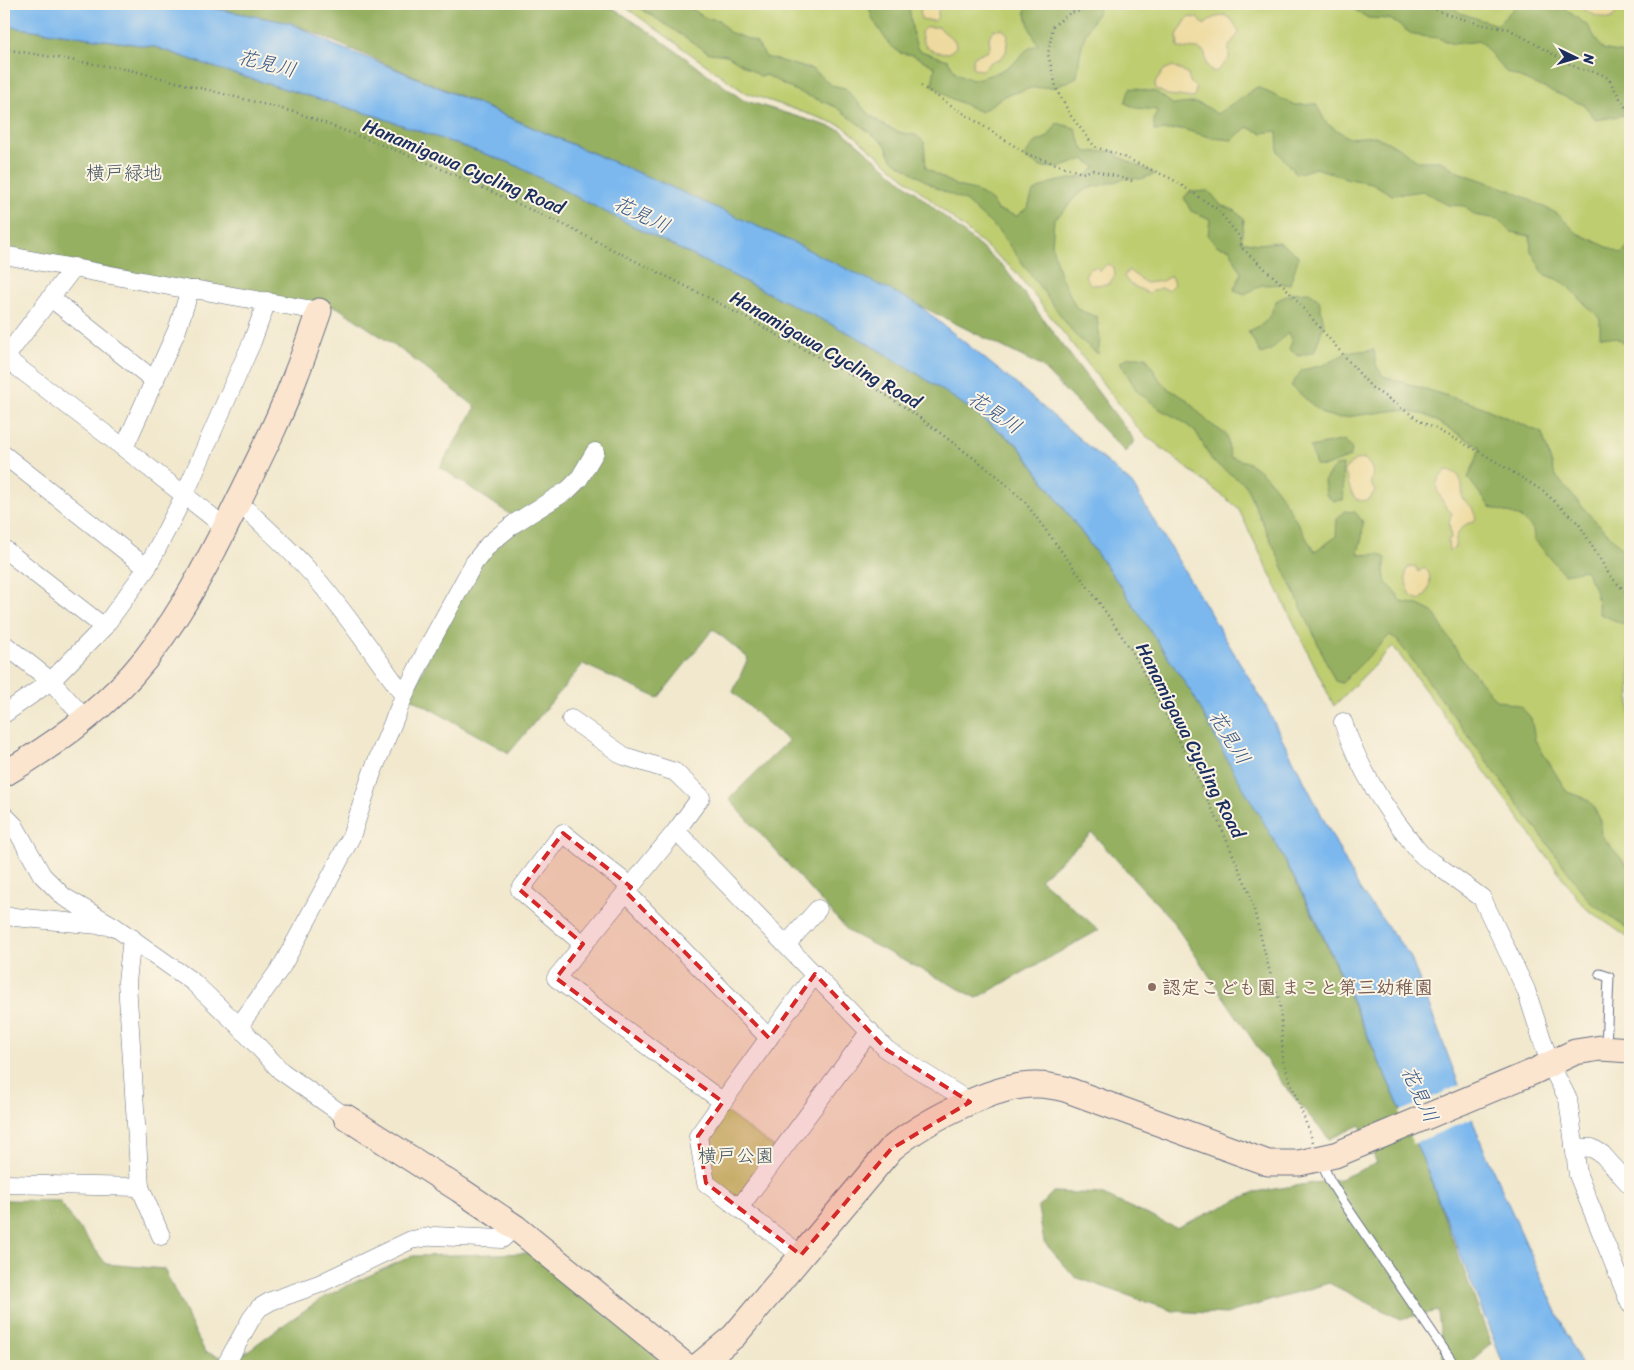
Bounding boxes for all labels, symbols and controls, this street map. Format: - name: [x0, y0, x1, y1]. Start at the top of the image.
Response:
- north arrow: [1552, 32, 1602, 82]
- water label: 花見川: [234, 39, 300, 88]
- text: N: [1576, 52, 1601, 65]
- street label: Hanamigawa Cycling Road: [358, 109, 572, 225]
- park label: 横戸緑地: [86, 156, 162, 189]
- water label: 花見川: [607, 186, 676, 243]
- street label: Hanamigawa Cycling Road: [724, 281, 930, 419]
- water label: 花見川: [960, 381, 1029, 444]
- street label: Hanamigawa Cycling Road: [1127, 636, 1255, 846]
- water label: 花見川: [1199, 703, 1260, 772]
- place label: 認定こども園 まこと第三幼稚園: [1162, 971, 1433, 1004]
- marker: 認定こども園 まこと第三幼稚園: [1146, 981, 1158, 993]
- water label: 花見川: [1391, 1060, 1448, 1129]
- park label: 横戸公園: [698, 1139, 774, 1172]

